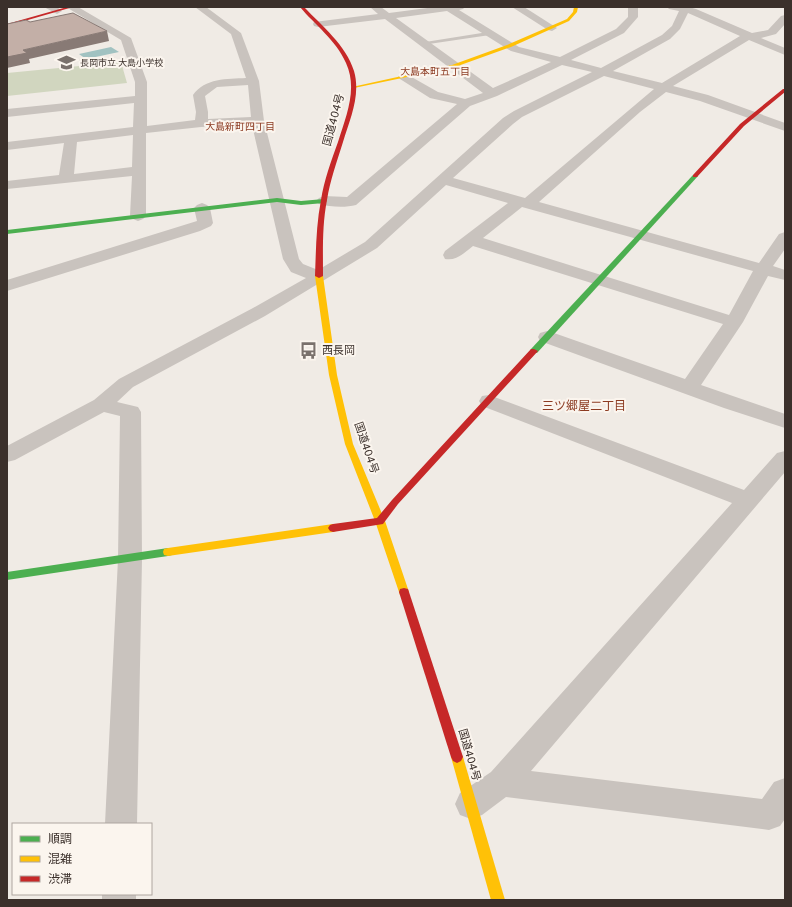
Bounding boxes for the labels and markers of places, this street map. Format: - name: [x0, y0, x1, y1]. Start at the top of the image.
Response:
- school or university icon: 長岡市立 大島小学校: [57, 53, 77, 73]
- place label: 長岡市立 大島小学校: [80, 58, 163, 69]
- bus stop icon: 西長岡: [299, 341, 319, 361]
- place label: 西長岡: [322, 344, 355, 358]

